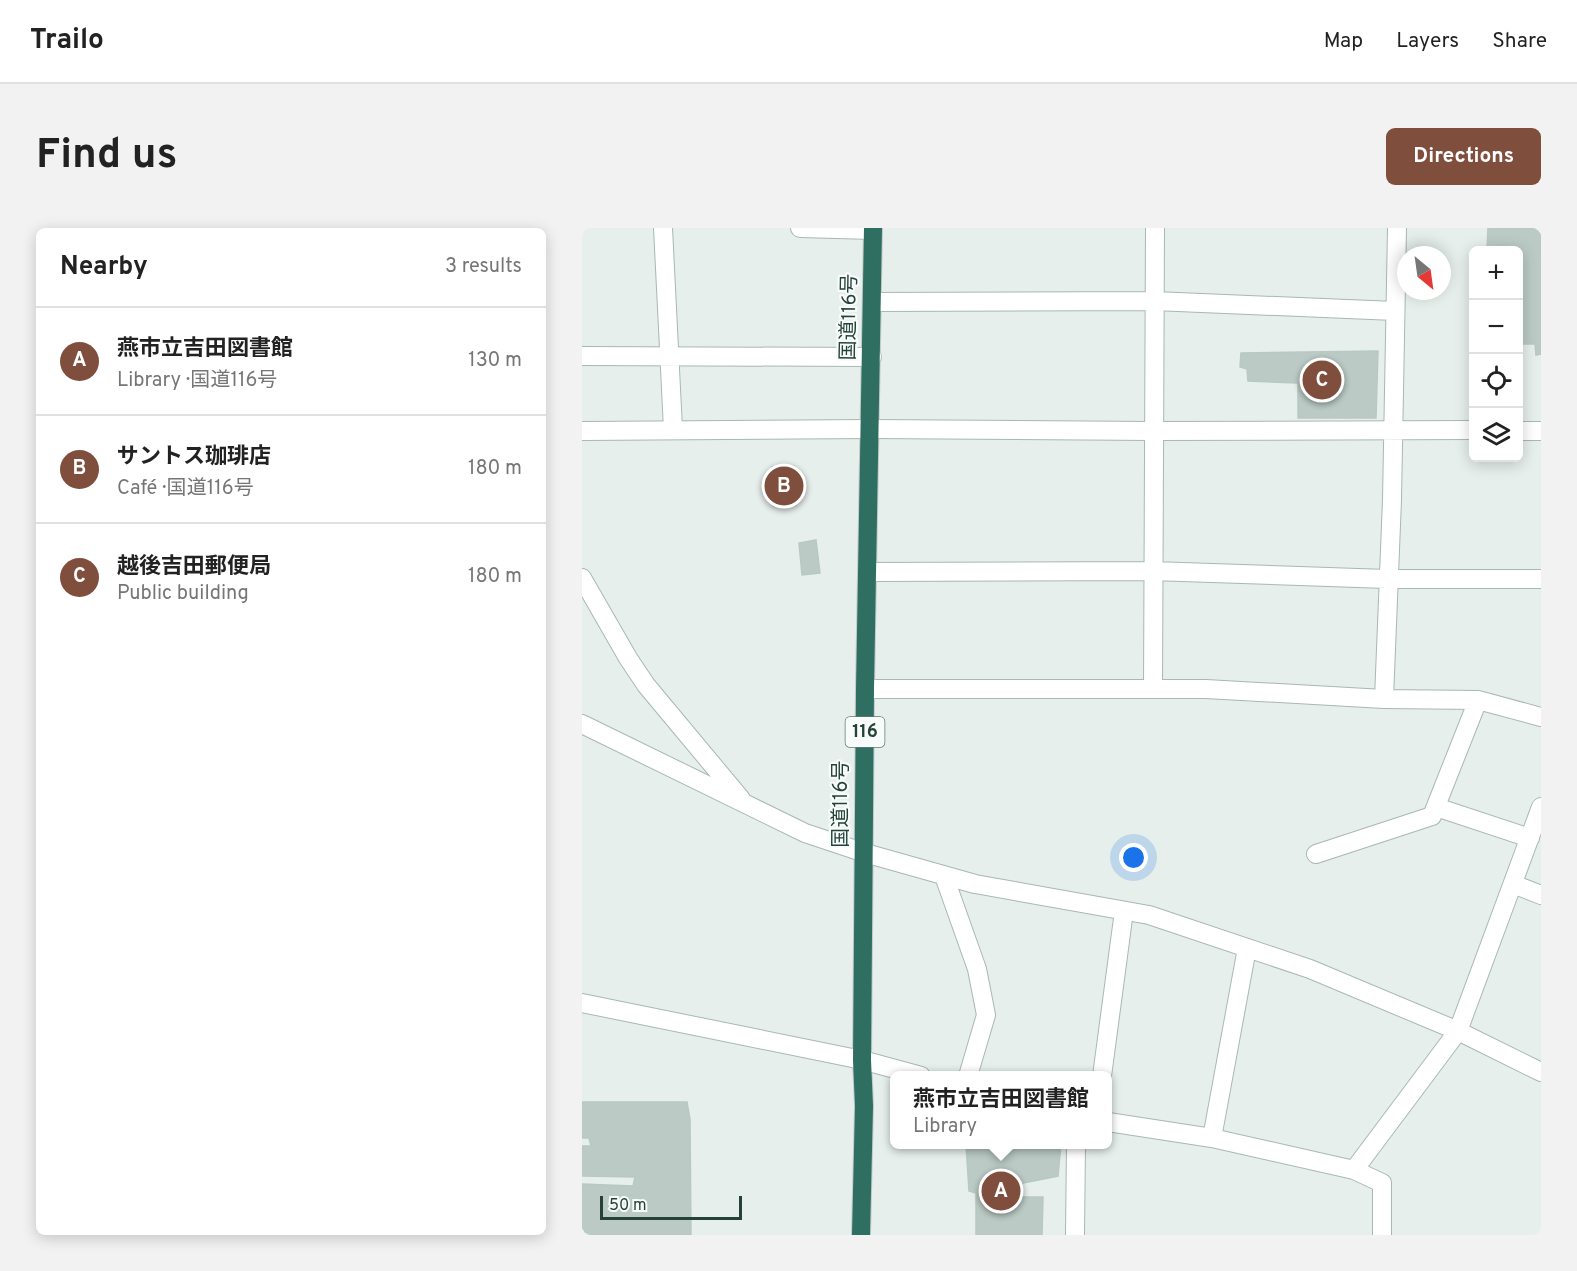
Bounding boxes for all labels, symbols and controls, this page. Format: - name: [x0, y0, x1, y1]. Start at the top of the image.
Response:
- text: Trailo: [30, 23, 104, 59]
- text: Map: [1324, 28, 1363, 55]
- text: Layers: [1396, 28, 1459, 55]
- text: Share: [1492, 28, 1547, 55]
- button: Directions: [1386, 128, 1541, 185]
- text: Find us: [36, 130, 177, 183]
- north arrow: [1397, 246, 1451, 300]
- map controls: [1469, 246, 1523, 462]
- button: +: [1469, 246, 1523, 300]
- text: Nearby: [60, 251, 148, 284]
- text: 3 results: [445, 254, 522, 280]
- street label: 国道116号: [836, 273, 864, 361]
- button: −: [1469, 300, 1523, 354]
- text: 燕市立吉田図書館: [117, 336, 293, 363]
- text: A: [72, 348, 87, 374]
- text: 130 m: [468, 348, 522, 374]
- button: locate: [1469, 354, 1523, 408]
- pin: C: [1302, 358, 1342, 402]
- text: Library · 国道116号: [117, 368, 277, 394]
- button: layers: [1469, 408, 1523, 462]
- text: サントス珈琲店: [117, 444, 271, 471]
- text: B: [73, 456, 86, 482]
- text: 180 m: [468, 456, 522, 482]
- pin: B: [764, 464, 804, 508]
- text: Café · 国道116号: [117, 476, 254, 502]
- text: 越後吉田郵便局: [117, 554, 271, 581]
- text: C: [73, 564, 86, 590]
- text: 180 m: [468, 564, 522, 590]
- text: Public building: [117, 581, 249, 607]
- road number: 116: [846, 717, 884, 747]
- street label: 国道116号: [829, 761, 855, 847]
- your location: [1119, 843, 1148, 872]
- popup: [890, 1071, 1112, 1149]
- text: 燕市立吉田図書館: [913, 1087, 1089, 1114]
- text: Library: [913, 1114, 977, 1140]
- pin: A: [982, 1168, 1020, 1214]
- scale bar: [600, 1193, 742, 1220]
- text: 50 m: [609, 1196, 647, 1216]

